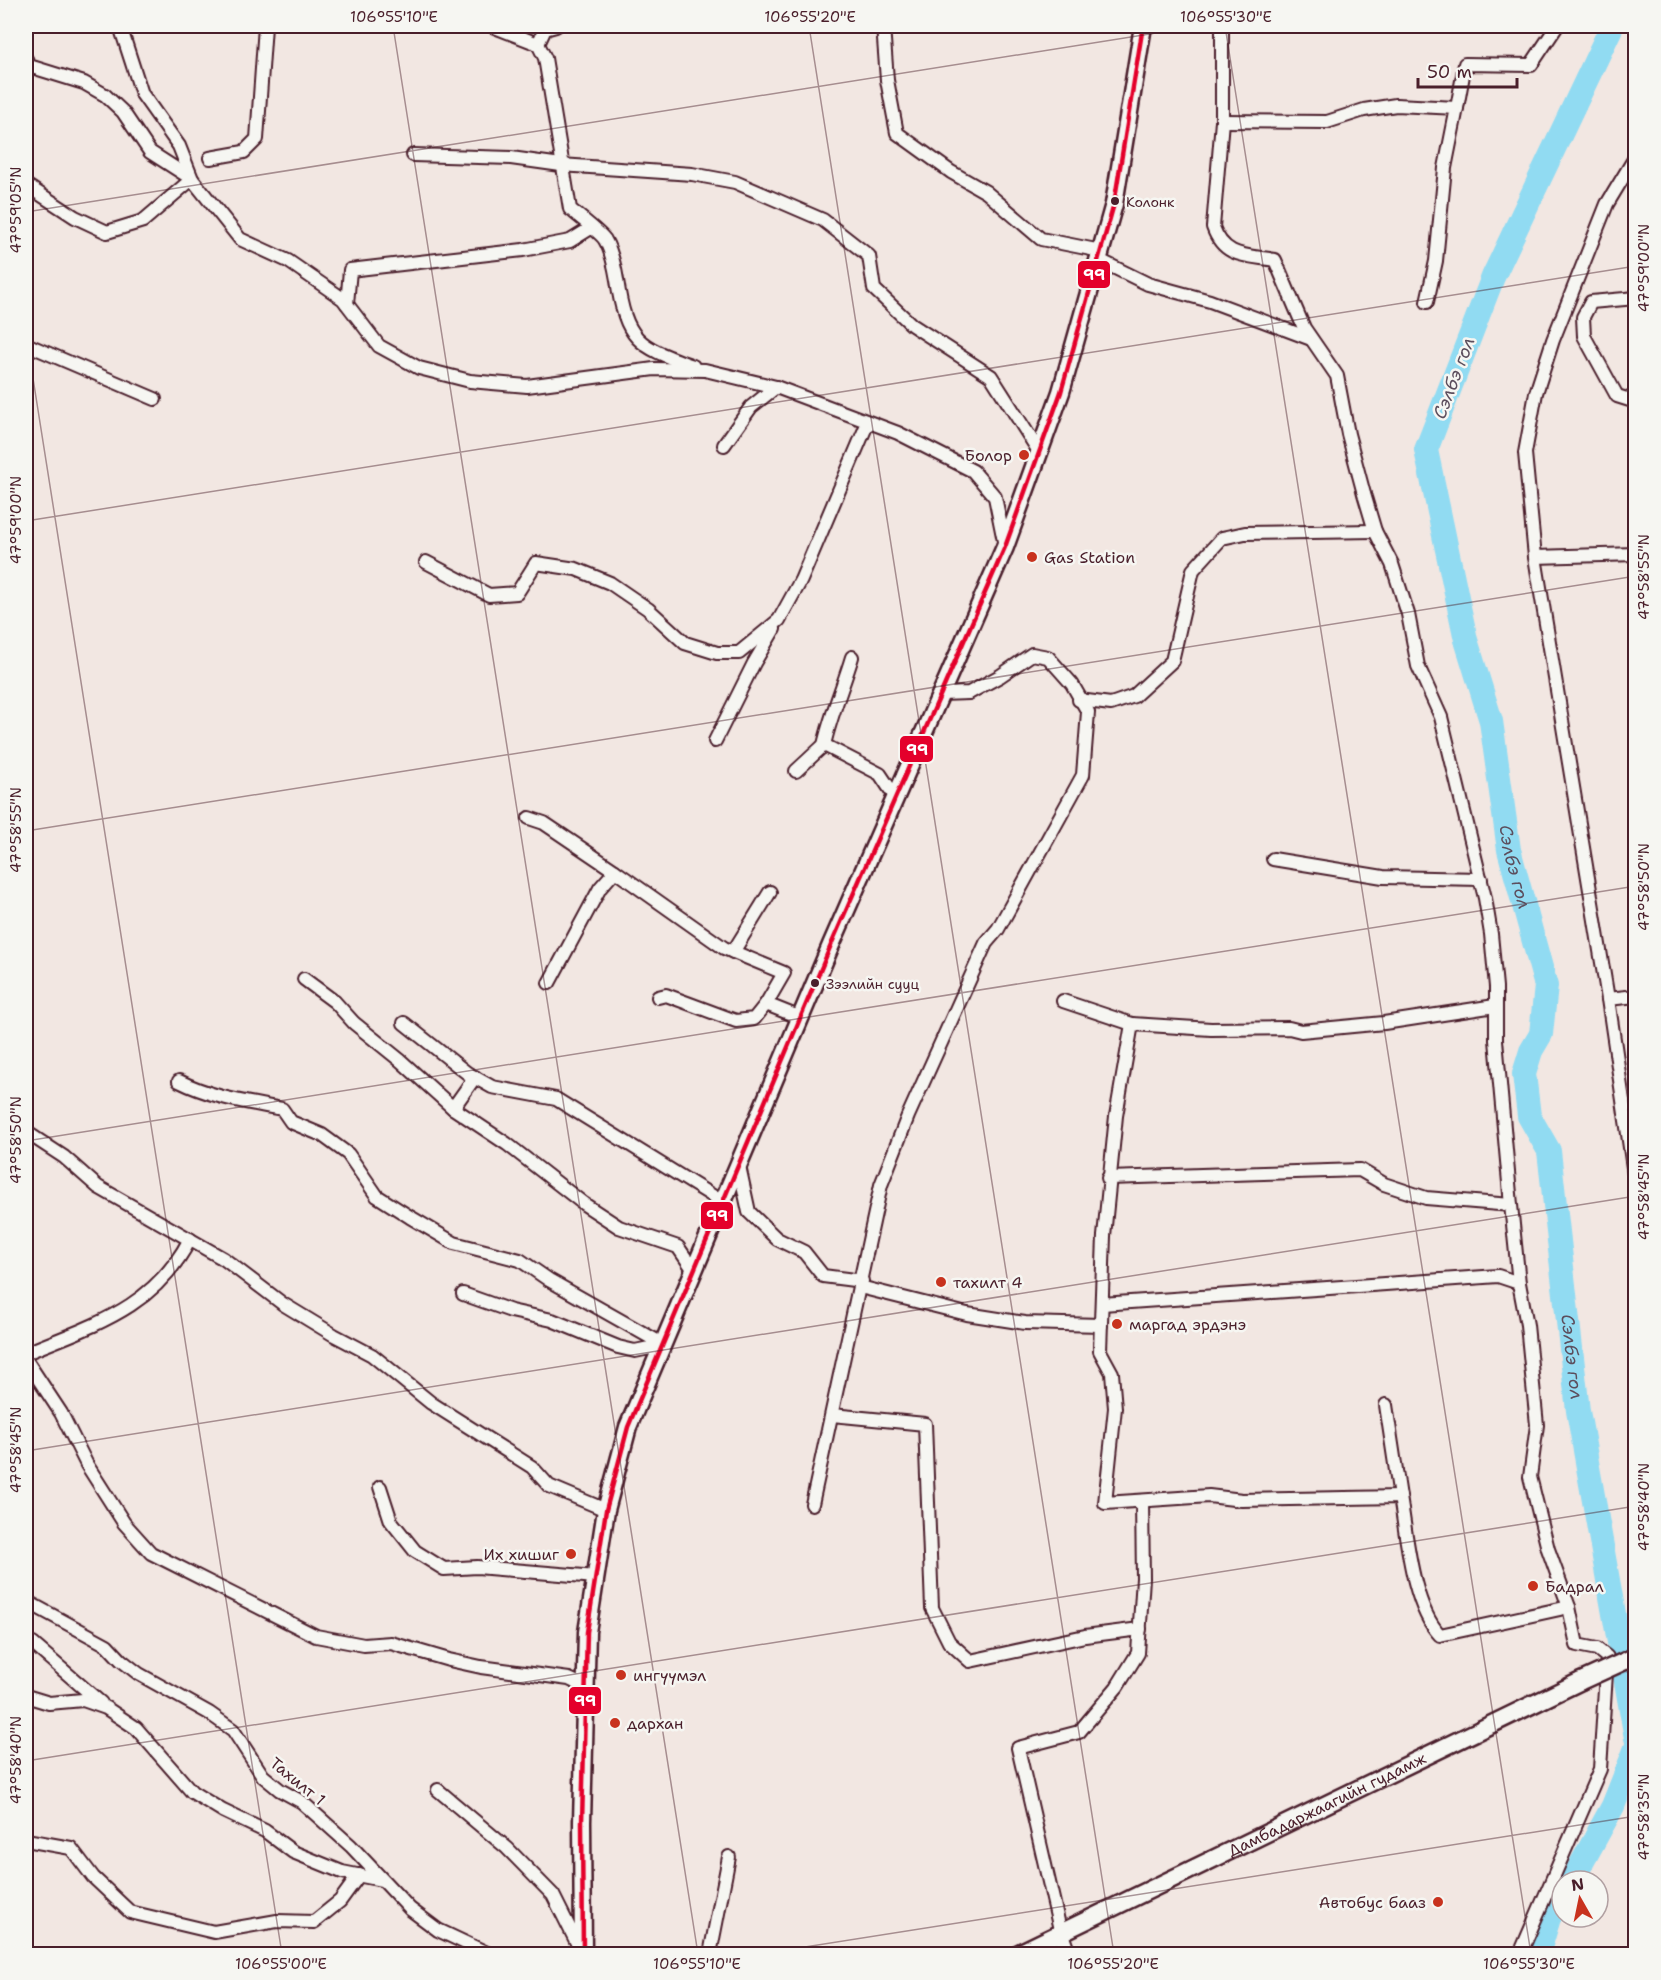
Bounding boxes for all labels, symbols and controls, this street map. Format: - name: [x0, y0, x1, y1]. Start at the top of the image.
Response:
- text: 106°55'10"E: [350, 7, 438, 27]
- text: 106°55'20"E: [764, 7, 856, 27]
- text: 106°55'30"E: [1180, 7, 1272, 27]
- scale bar: [1418, 51, 1517, 89]
- text: 50 m: [1427, 60, 1472, 84]
- text: 47°59'05"N: [6, 167, 26, 253]
- place label: Колонк: [1126, 193, 1175, 211]
- marker: Колонк: [1109, 195, 1121, 207]
- text: 47°59'00"N: [1634, 224, 1654, 312]
- line badge: 99: [1077, 260, 1111, 289]
- text: 99: [1083, 264, 1105, 285]
- water label: Сэлбэ гол: [1427, 334, 1481, 422]
- place label: Болор: [965, 445, 1012, 466]
- marker: Болор: [1017, 448, 1031, 462]
- text: 47°59'00"N: [6, 476, 26, 564]
- text: 47°58'55"N: [1634, 534, 1654, 620]
- place label: Gas Station: [1044, 547, 1135, 568]
- marker: Gas Station: [1025, 550, 1039, 564]
- line badge: 99: [899, 735, 934, 763]
- text: 99: [906, 739, 928, 760]
- text: 47°58'55"N: [6, 787, 26, 873]
- water label: Сэлбэ гол: [1494, 823, 1536, 911]
- text: 47°58'50"N: [1634, 843, 1654, 931]
- place label: Зээлийн сууц: [826, 975, 920, 993]
- marker: Зээлийн сууц: [809, 977, 821, 989]
- text: 47°58'50"N: [6, 1096, 26, 1184]
- text: 47°58'45"N: [1634, 1154, 1654, 1240]
- line badge: 99: [700, 1201, 734, 1230]
- text: 99: [706, 1205, 728, 1226]
- place label: тахилт 4: [953, 1272, 1023, 1293]
- marker: тахилт 4: [934, 1275, 948, 1289]
- water label: Сэлбэ гол: [1555, 1313, 1589, 1401]
- place label: маргад эрдэнэ: [1129, 1314, 1246, 1335]
- marker: маргад эрдэнэ: [1110, 1317, 1124, 1331]
- text: 47°58'45"N: [6, 1407, 26, 1493]
- text: 47°58'40"N: [1634, 1463, 1654, 1551]
- place label: Их хишиг: [483, 1544, 560, 1565]
- marker: Их хишиг: [564, 1547, 578, 1561]
- place label: Бадрал: [1545, 1576, 1604, 1597]
- marker: Бадрал: [1526, 1579, 1540, 1593]
- place label: ингүүмэл: [633, 1665, 706, 1686]
- marker: ингүүмэл: [614, 1668, 628, 1682]
- line badge: 99: [568, 1686, 602, 1715]
- text: 99: [574, 1690, 596, 1711]
- place label: дархан: [627, 1713, 683, 1734]
- text: 47°58'40"N: [6, 1716, 26, 1804]
- marker: дархан: [608, 1716, 622, 1730]
- street label: Дамбадаржаагийн гудамж: [1224, 1748, 1429, 1861]
- street label: Тахилт 1: [266, 1753, 330, 1810]
- text: 47°58'35"N: [1634, 1774, 1654, 1860]
- north arrow: [1550, 1869, 1610, 1929]
- text: N: [1570, 1873, 1586, 1896]
- place label: Автобус бааз: [1319, 1892, 1426, 1913]
- marker: Автобус бааз: [1431, 1895, 1445, 1909]
- text: 106°55'00"E: [235, 1954, 327, 1974]
- text: 106°55'10"E: [653, 1954, 741, 1974]
- text: 106°55'20"E: [1067, 1954, 1159, 1974]
- text: 106°55'30"E: [1483, 1954, 1575, 1974]

